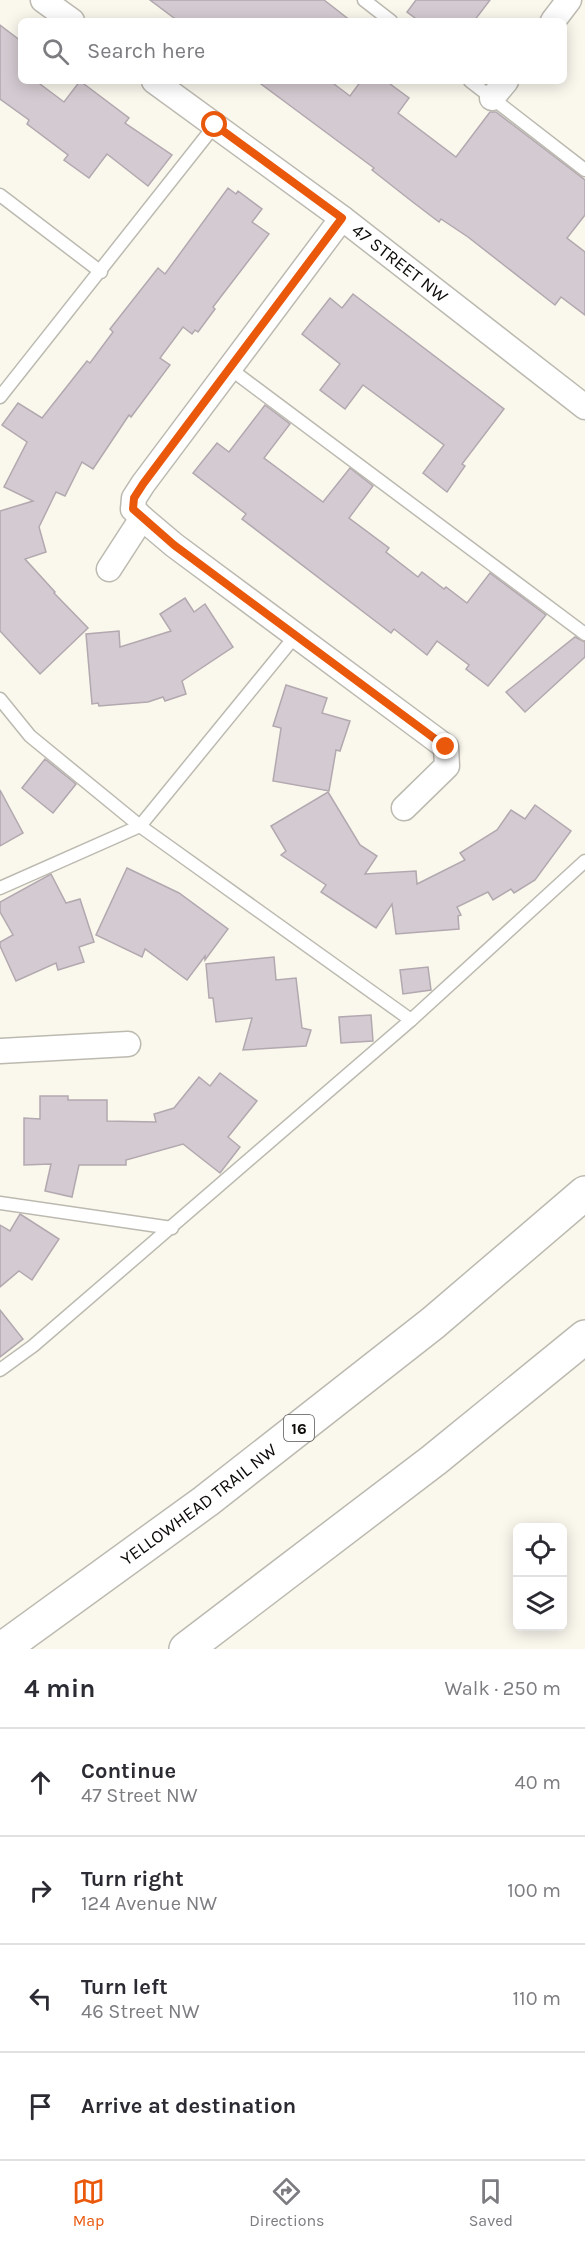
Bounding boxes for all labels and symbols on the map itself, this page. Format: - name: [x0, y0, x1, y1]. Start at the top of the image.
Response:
- route start: [201, 111, 227, 137]
- street label: 47 STREET NW: [348, 219, 452, 307]
- route end: [432, 733, 458, 759]
- road number: 16: [284, 1415, 314, 1441]
- street label: YELLOWHEAD TRAIL NW: [116, 1439, 281, 1570]

